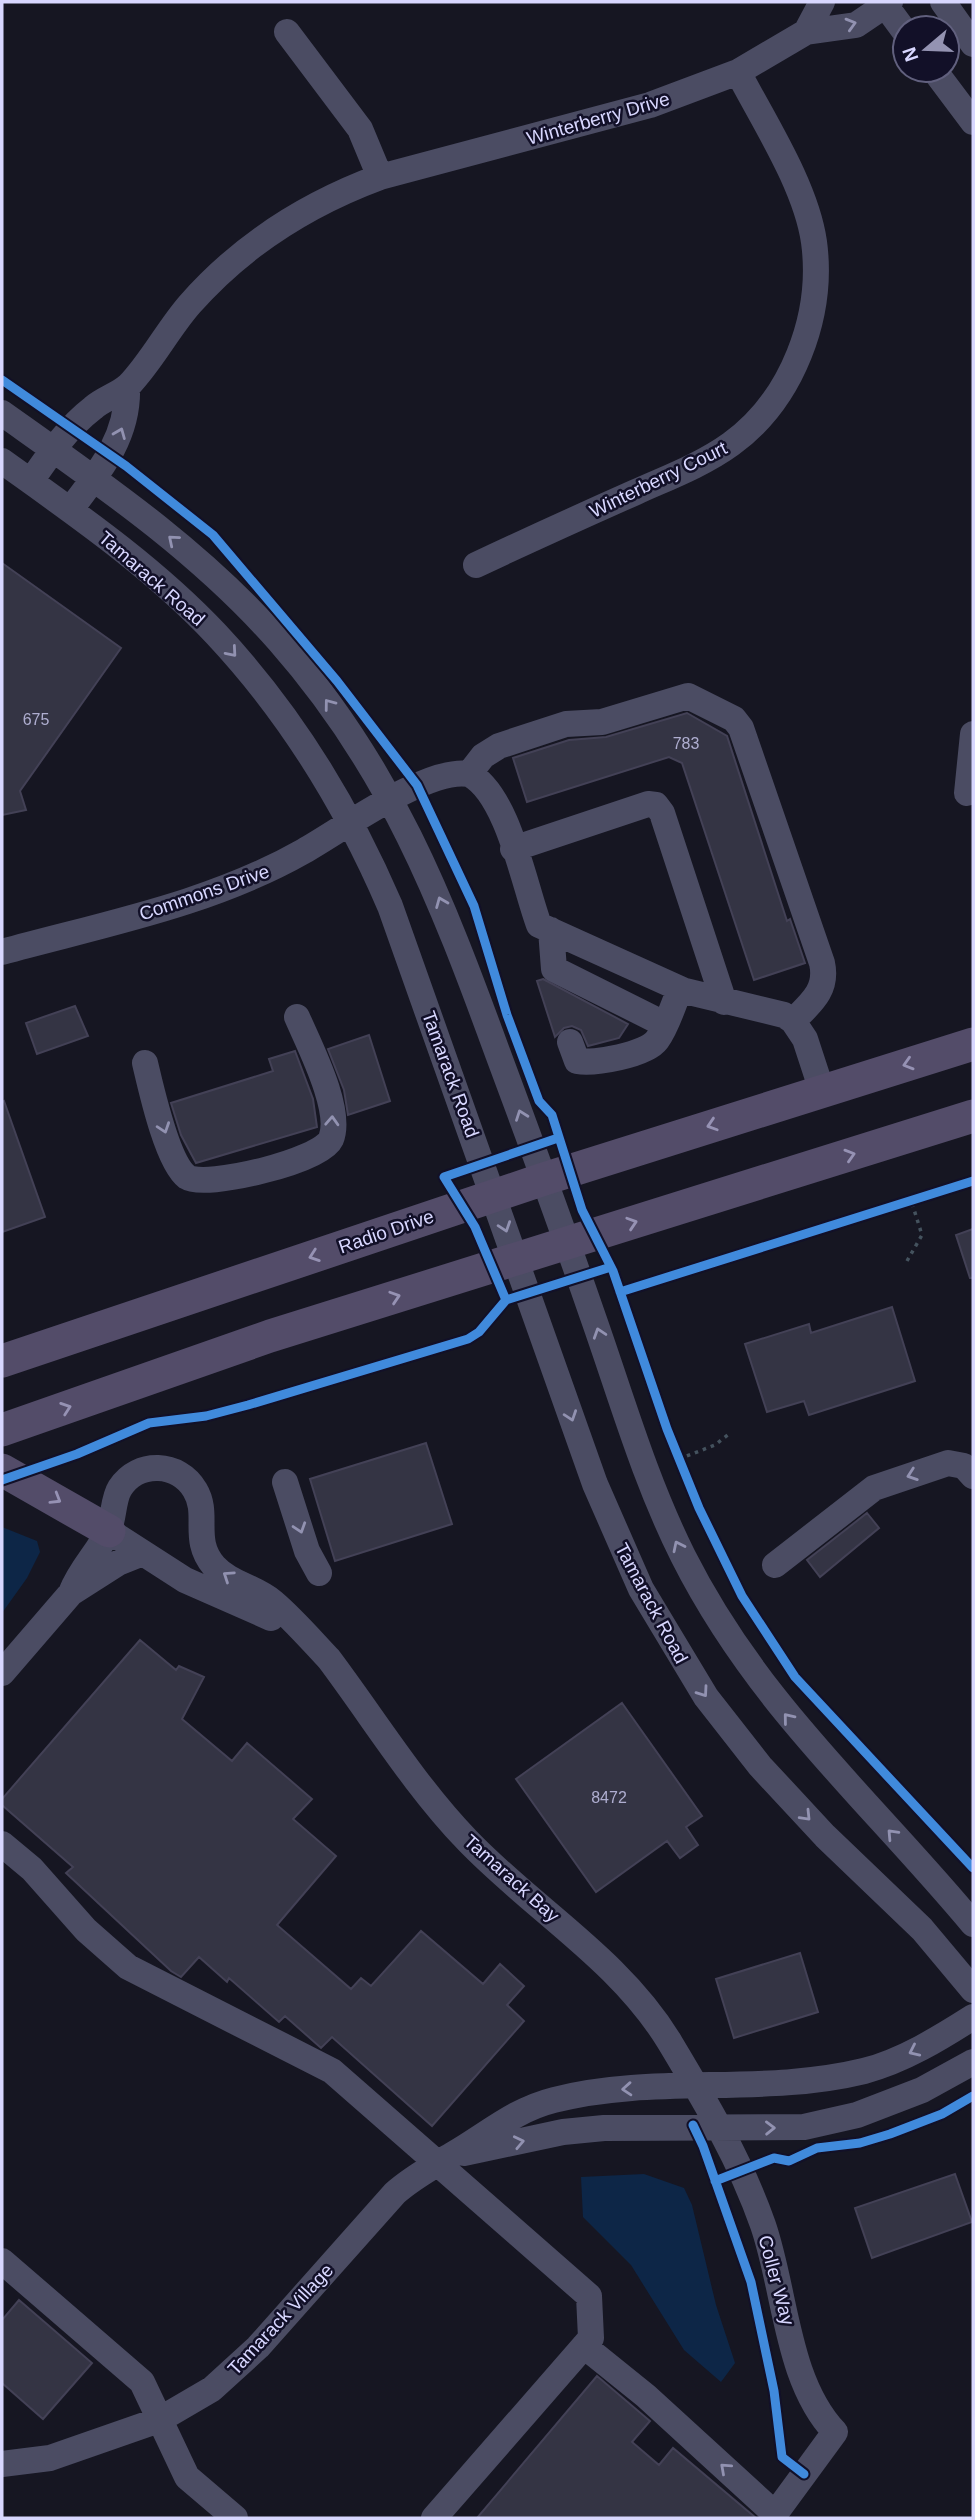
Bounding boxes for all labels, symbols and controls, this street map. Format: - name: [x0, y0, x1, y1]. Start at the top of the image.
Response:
- north arrow: [891, 14, 961, 84]
- one-way arrow: [844, 18, 856, 32]
- text: N: [898, 44, 923, 64]
- street label: Winterberry Drive: [524, 88, 672, 149]
- one-way arrow: [112, 427, 126, 439]
- street label: Winterberry Court: [586, 437, 731, 522]
- street label: Tamarack Road: [95, 527, 209, 630]
- one-way arrow: [169, 535, 181, 548]
- one-way arrow: [224, 644, 236, 657]
- one-way arrow: [325, 699, 337, 712]
- house number: 675: [23, 711, 49, 728]
- house number: 783: [673, 735, 699, 752]
- street label: Commons Drive: [136, 860, 272, 925]
- one-way arrow: [435, 896, 449, 908]
- street label: Tamarack Road: [418, 1008, 483, 1140]
- one-way arrow: [902, 1056, 915, 1070]
- one-way arrow: [515, 1109, 529, 1121]
- one-way arrow: [324, 1115, 339, 1126]
- one-way arrow: [706, 1117, 718, 1131]
- one-way arrow: [156, 1121, 170, 1134]
- one-way arrow: [843, 1148, 855, 1163]
- street label: Radio Drive: [336, 1205, 437, 1258]
- one-way arrow: [626, 1217, 638, 1231]
- one-way arrow: [497, 1220, 511, 1233]
- one-way arrow: [308, 1248, 320, 1262]
- one-way arrow: [388, 1291, 401, 1305]
- one-way arrow: [593, 1328, 607, 1340]
- one-way arrow: [60, 1401, 72, 1416]
- one-way arrow: [563, 1409, 577, 1421]
- one-way arrow: [907, 1467, 919, 1481]
- one-way arrow: [48, 1490, 61, 1503]
- one-way arrow: [291, 1522, 306, 1534]
- street label: Tamarack Road: [611, 1540, 692, 1667]
- one-way arrow: [672, 1541, 686, 1553]
- one-way arrow: [223, 1572, 236, 1585]
- one-way arrow: [695, 1684, 707, 1697]
- one-way arrow: [784, 1713, 797, 1725]
- house number: 8472: [591, 1789, 627, 1806]
- one-way arrow: [798, 1808, 811, 1821]
- one-way arrow: [887, 1829, 900, 1842]
- street label: Tamarack Bay: [460, 1830, 564, 1927]
- one-way arrow: [909, 2043, 921, 2057]
- one-way arrow: [621, 2081, 632, 2096]
- one-way arrow: [765, 2120, 775, 2136]
- one-way arrow: [513, 2135, 525, 2150]
- street label: Coller Way: [754, 2233, 799, 2328]
- street label: Tamarack Village: [223, 2259, 337, 2379]
- one-way arrow: [720, 2463, 733, 2476]

